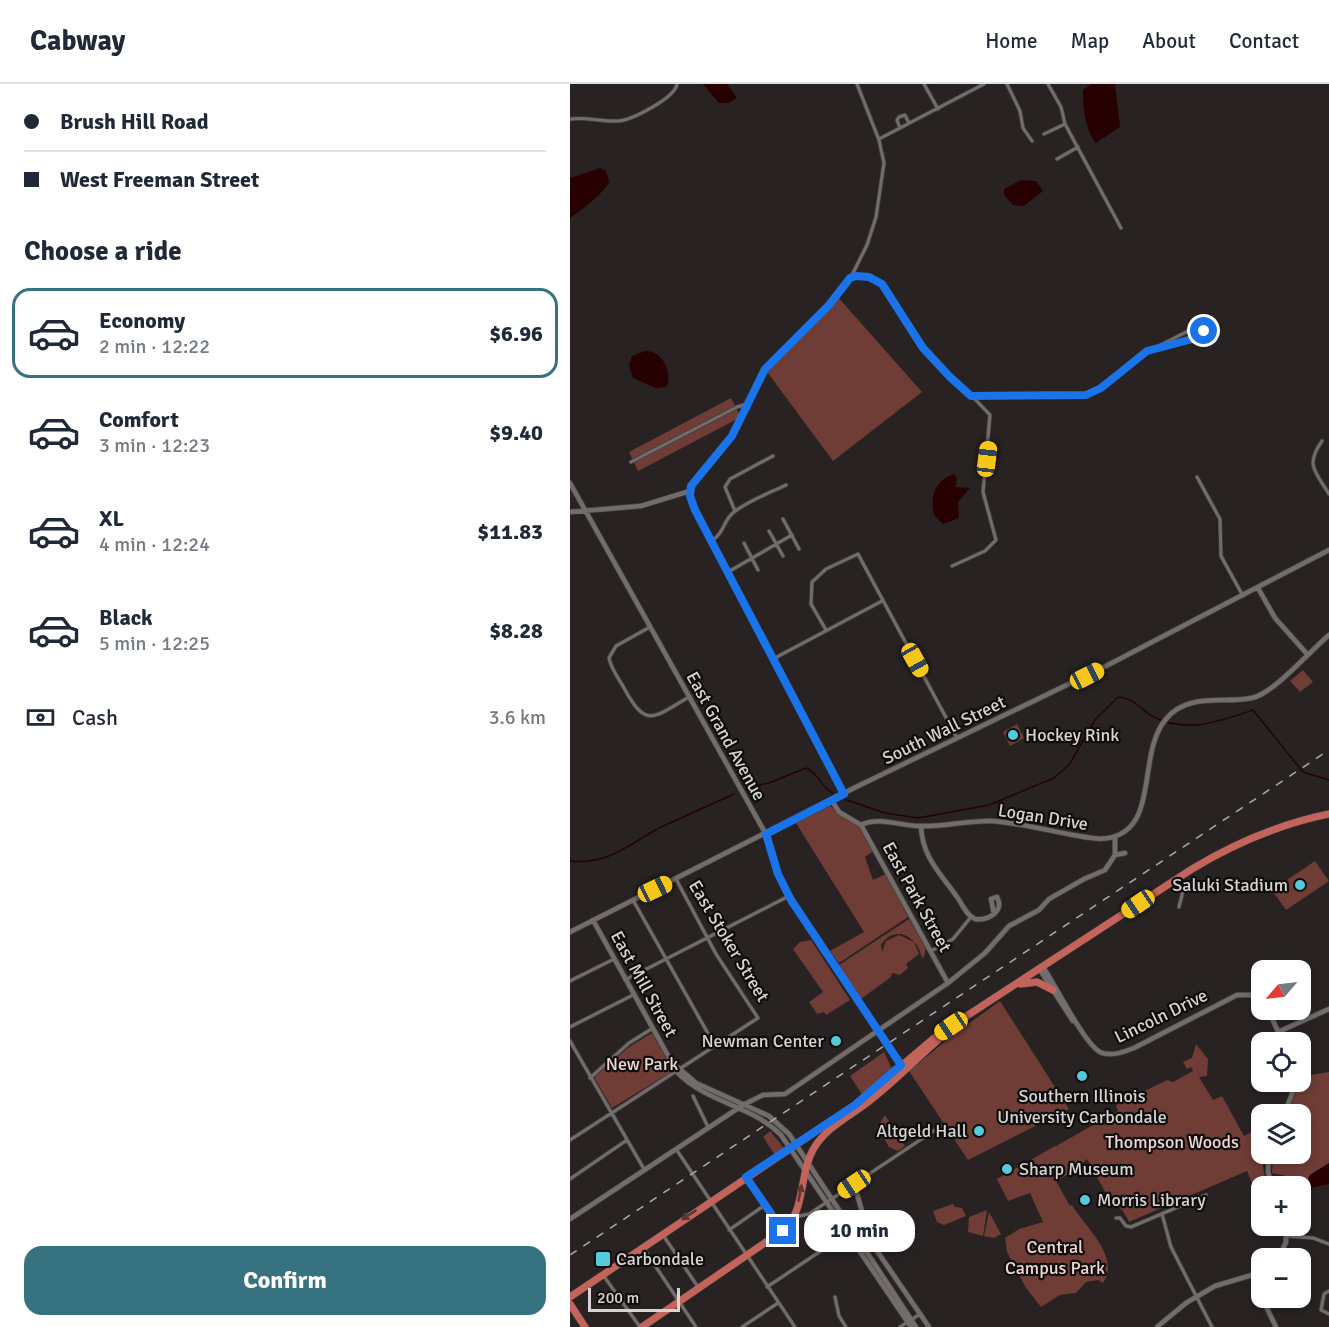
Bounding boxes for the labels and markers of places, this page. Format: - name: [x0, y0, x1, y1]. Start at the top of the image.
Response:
- place label: Hockey Rink: [1025, 724, 1119, 746]
- marker: Hockey Rink: [1006, 728, 1020, 742]
- place label: Saluki Stadium: [1172, 874, 1288, 896]
- marker: Saluki Stadium: [1293, 878, 1307, 892]
- place label: Newman Center: [701, 1030, 824, 1052]
- marker: Newman Center: [829, 1034, 843, 1048]
- marker: Southern Illinois University Carbondale: [1075, 1069, 1089, 1083]
- place label: Southern Illinois University Carbondale: [997, 1085, 1167, 1128]
- place label: Altgeld Hall: [876, 1120, 967, 1142]
- marker: Altgeld Hall: [972, 1124, 986, 1138]
- place label: Sharp Museum: [1019, 1158, 1134, 1180]
- marker: Sharp Museum: [1000, 1162, 1014, 1176]
- place label: Morris Library: [1097, 1189, 1206, 1211]
- marker: Morris Library: [1078, 1193, 1092, 1207]
- place label: Carbondale: [616, 1248, 704, 1270]
- marker: Carbondale: [594, 1250, 612, 1268]

